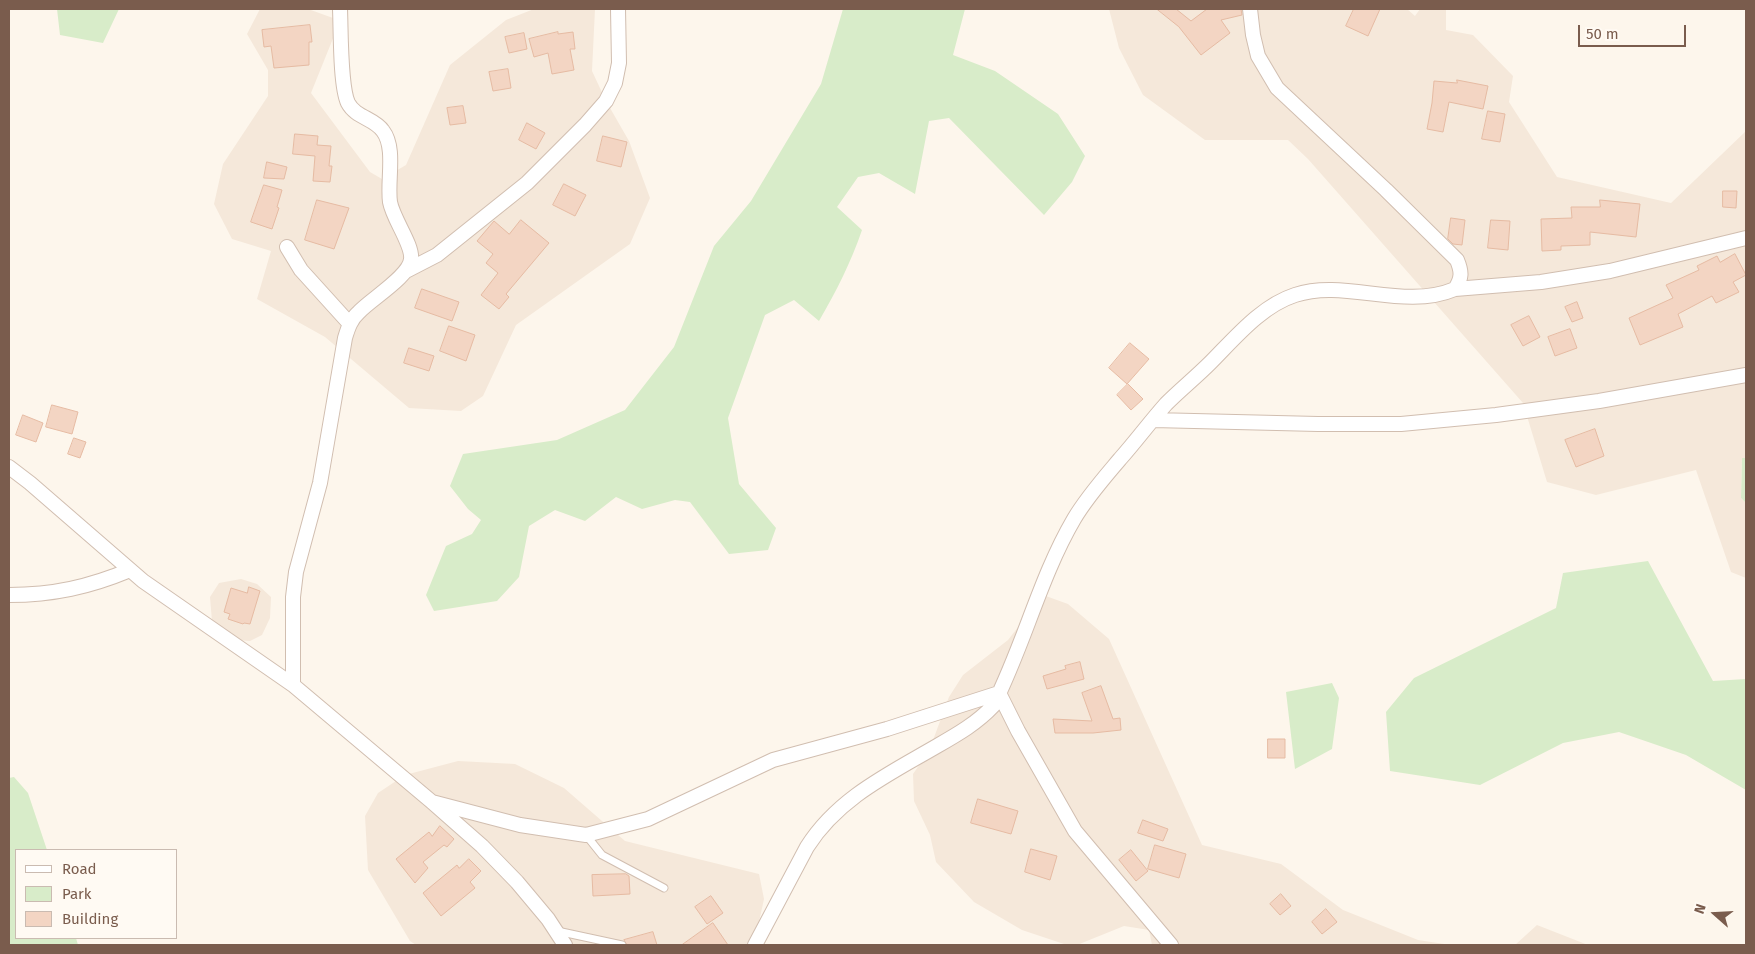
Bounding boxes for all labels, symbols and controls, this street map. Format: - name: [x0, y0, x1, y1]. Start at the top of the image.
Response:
- scale bar: [1580, 15, 1688, 47]
- text: 50 m: [1586, 25, 1619, 43]
- legend: [15, 849, 178, 939]
- text: Road: [62, 860, 97, 878]
- text: Park: [62, 885, 92, 903]
- north arrow: [1690, 889, 1740, 939]
- text: N: [1691, 902, 1710, 916]
- text: Building: [62, 910, 118, 928]

